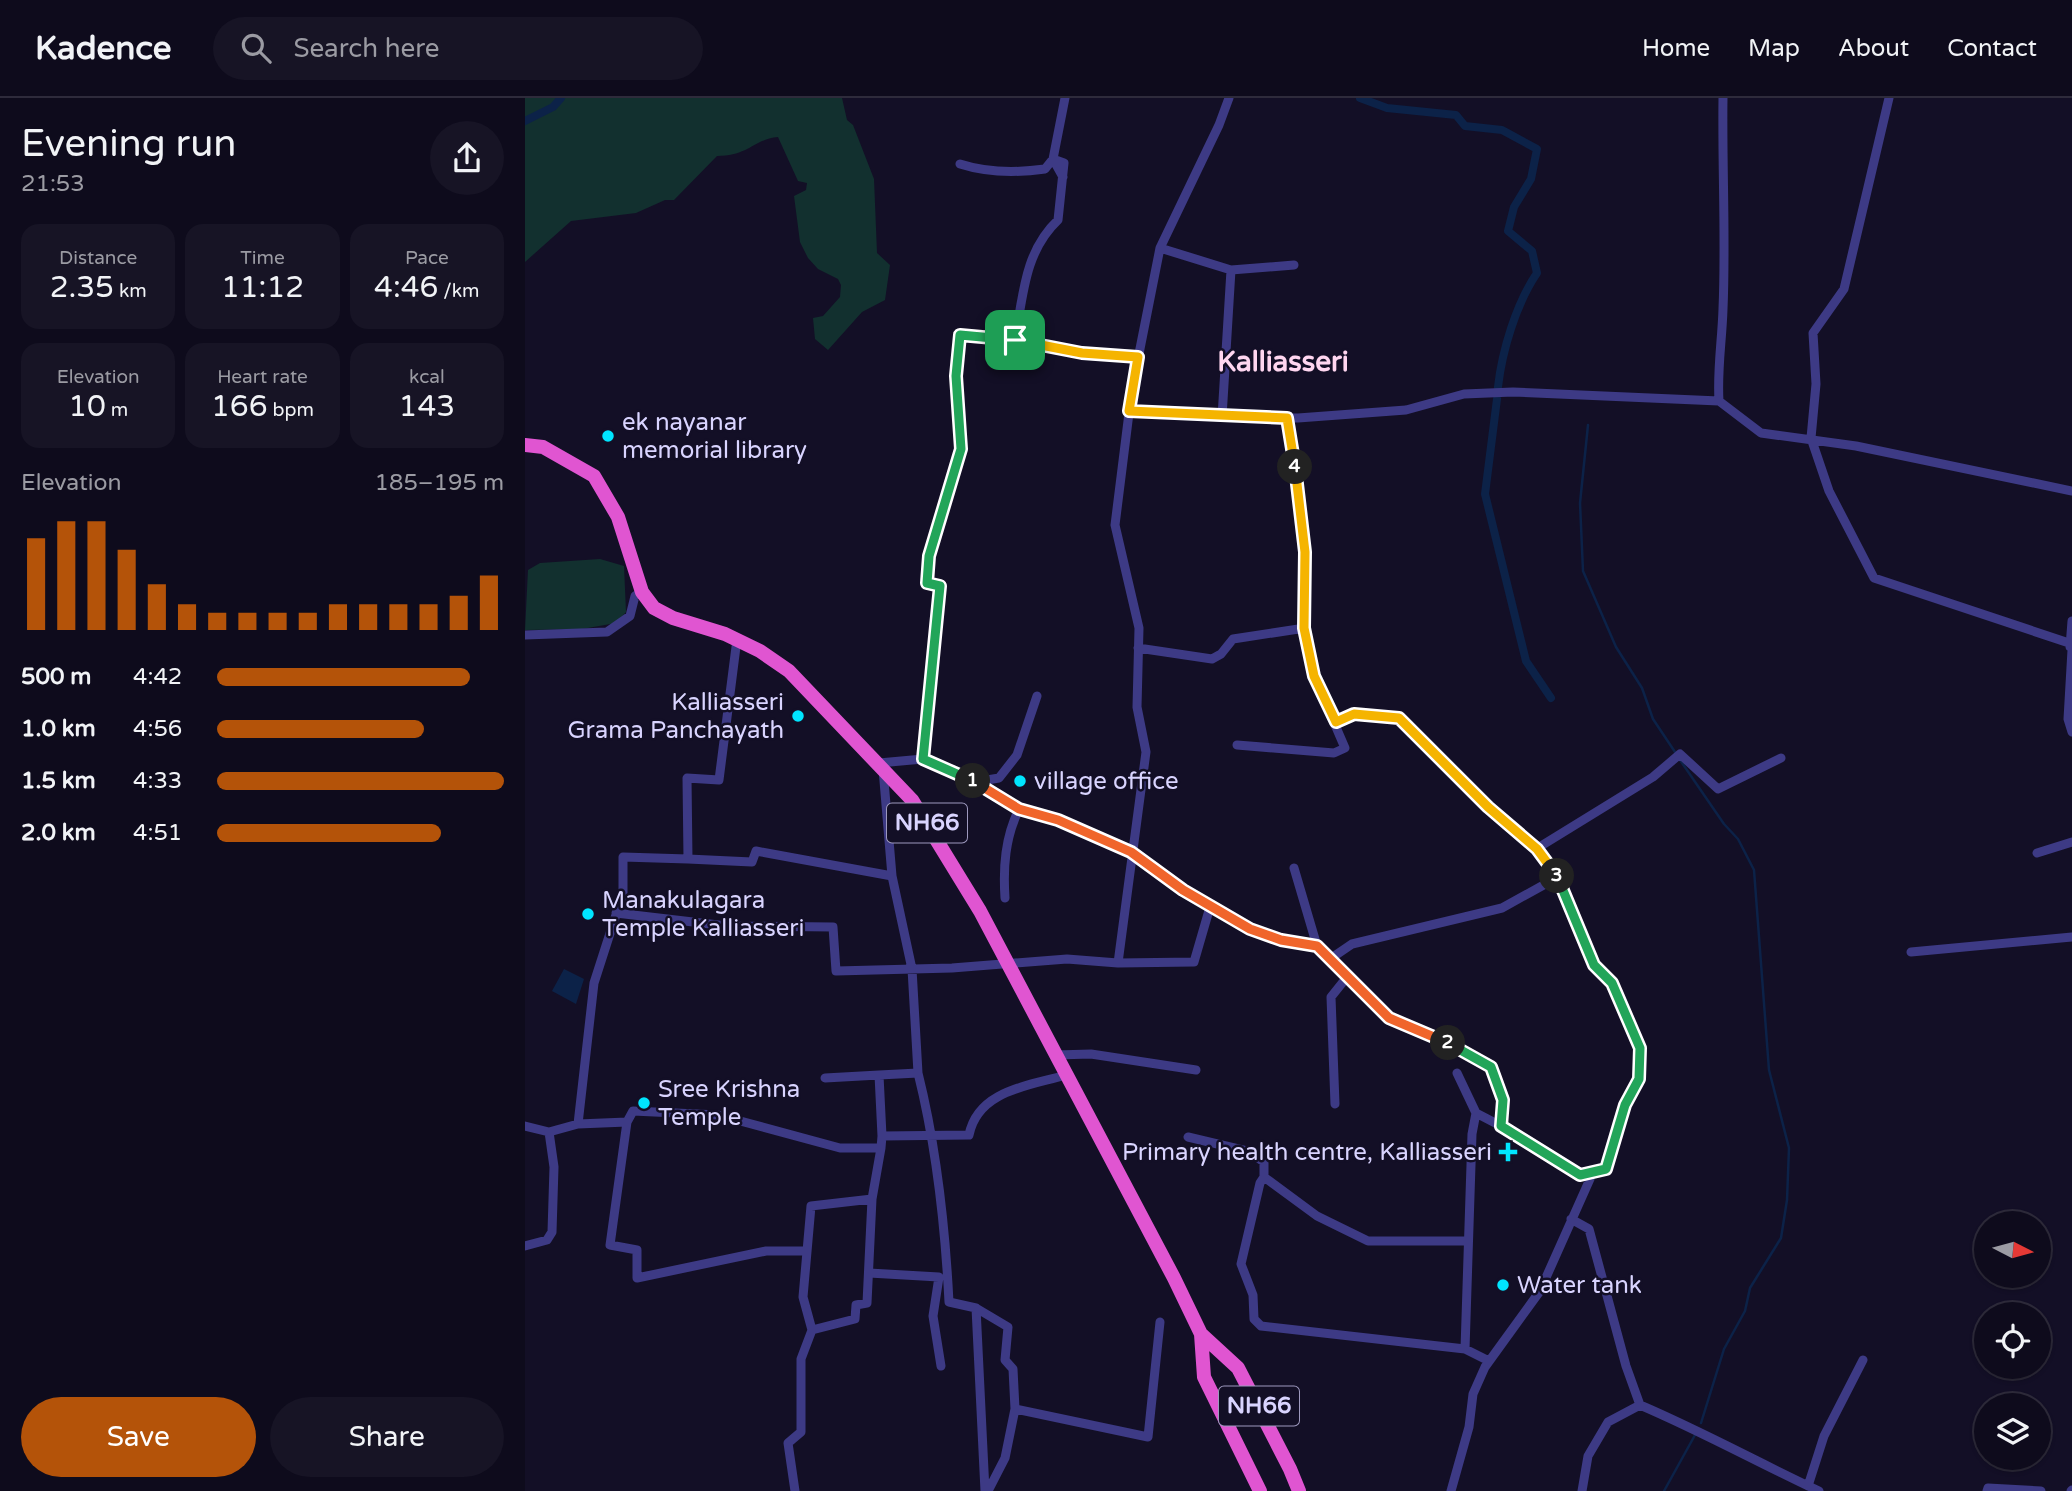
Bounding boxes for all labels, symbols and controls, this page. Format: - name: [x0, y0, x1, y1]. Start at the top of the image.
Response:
- search box: [213, 17, 703, 80]
- text: Kadence: [35, 29, 171, 68]
- icon: search: [237, 29, 275, 67]
- text: Search here: [293, 33, 440, 64]
- text: Home: [1642, 34, 1710, 63]
- text: Map: [1748, 34, 1800, 63]
- text: About: [1838, 34, 1909, 63]
- text: Contact: [1947, 34, 2037, 63]
- text: Evening run: [21, 121, 236, 167]
- button: share: [430, 121, 504, 195]
- text: 21:53: [21, 170, 85, 198]
- text: Distance: [59, 247, 137, 269]
- text: Time: [240, 247, 285, 269]
- text: Pace: [405, 247, 449, 269]
- text: 2.35: [50, 269, 114, 306]
- text: 11:12: [221, 269, 304, 306]
- text: 4:46: [374, 269, 438, 306]
- text: km: [114, 280, 147, 302]
- text: /km: [438, 280, 480, 302]
- pin: [985, 310, 1045, 370]
- icon: arrive: [996, 321, 1034, 359]
- district label: Kalliasseri: [1217, 345, 1349, 379]
- text: Elevation: [57, 366, 140, 388]
- text: Heart rate: [217, 366, 308, 388]
- text: kcal: [409, 366, 445, 388]
- text: 10: [68, 388, 106, 425]
- text: 166: [211, 388, 268, 425]
- text: 143: [399, 388, 455, 425]
- text: m: [106, 399, 128, 421]
- text: bpm: [268, 399, 314, 421]
- place label: ek nayanar memorial library: [622, 408, 807, 465]
- marker: ek nayanar memorial library: [600, 428, 616, 444]
- pin: 4: [1277, 450, 1313, 484]
- text: 4: [1289, 455, 1300, 477]
- text: Elevation: [21, 469, 122, 497]
- text: 185–195 m: [375, 469, 504, 497]
- text: 500 m: [21, 663, 91, 691]
- text: 4:42: [133, 663, 182, 691]
- place label: Kalliasseri Grama Panchayath: [567, 688, 784, 745]
- marker: Kalliasseri Grama Panchayath: [790, 708, 806, 724]
- text: 1.0 km: [21, 715, 96, 743]
- text: 4:56: [133, 715, 182, 743]
- pin: 1: [955, 764, 991, 798]
- text: 1.5 km: [21, 767, 96, 795]
- text: 4:33: [133, 767, 182, 795]
- place label: village office: [1034, 767, 1179, 796]
- text: 1: [967, 769, 978, 791]
- marker: village office: [1012, 773, 1028, 789]
- road number: NH66: [887, 804, 967, 842]
- text: 2.0 km: [21, 819, 96, 847]
- text: 4:51: [133, 819, 182, 847]
- pin: 3: [1539, 858, 1575, 894]
- text: 3: [1551, 864, 1562, 886]
- place label: Manakulagara Temple Kalliasseri: [602, 886, 804, 943]
- marker: Manakulagara Temple Kalliasseri: [580, 906, 596, 922]
- pin: 2: [1431, 1026, 1465, 1060]
- text: 2: [1442, 1031, 1453, 1053]
- place label: Sree Krishna Temple: [658, 1075, 800, 1132]
- marker: Sree Krishna Temple: [636, 1095, 652, 1111]
- place label: Primary health centre, Kalliasseri: [1122, 1138, 1492, 1167]
- marker: Primary health centre, Kalliasseri: [1498, 1142, 1518, 1162]
- north arrow: [1974, 1211, 2051, 1288]
- map controls: [1974, 1211, 2051, 1470]
- place label: Water tank: [1517, 1271, 1642, 1300]
- marker: Water tank: [1495, 1277, 1511, 1293]
- button: locate: [1974, 1302, 2051, 1379]
- road number: NH66: [1219, 1386, 1299, 1426]
- button: layers: [1974, 1393, 2051, 1470]
- button: Save: [21, 1397, 256, 1477]
- button: Share: [270, 1397, 504, 1477]

